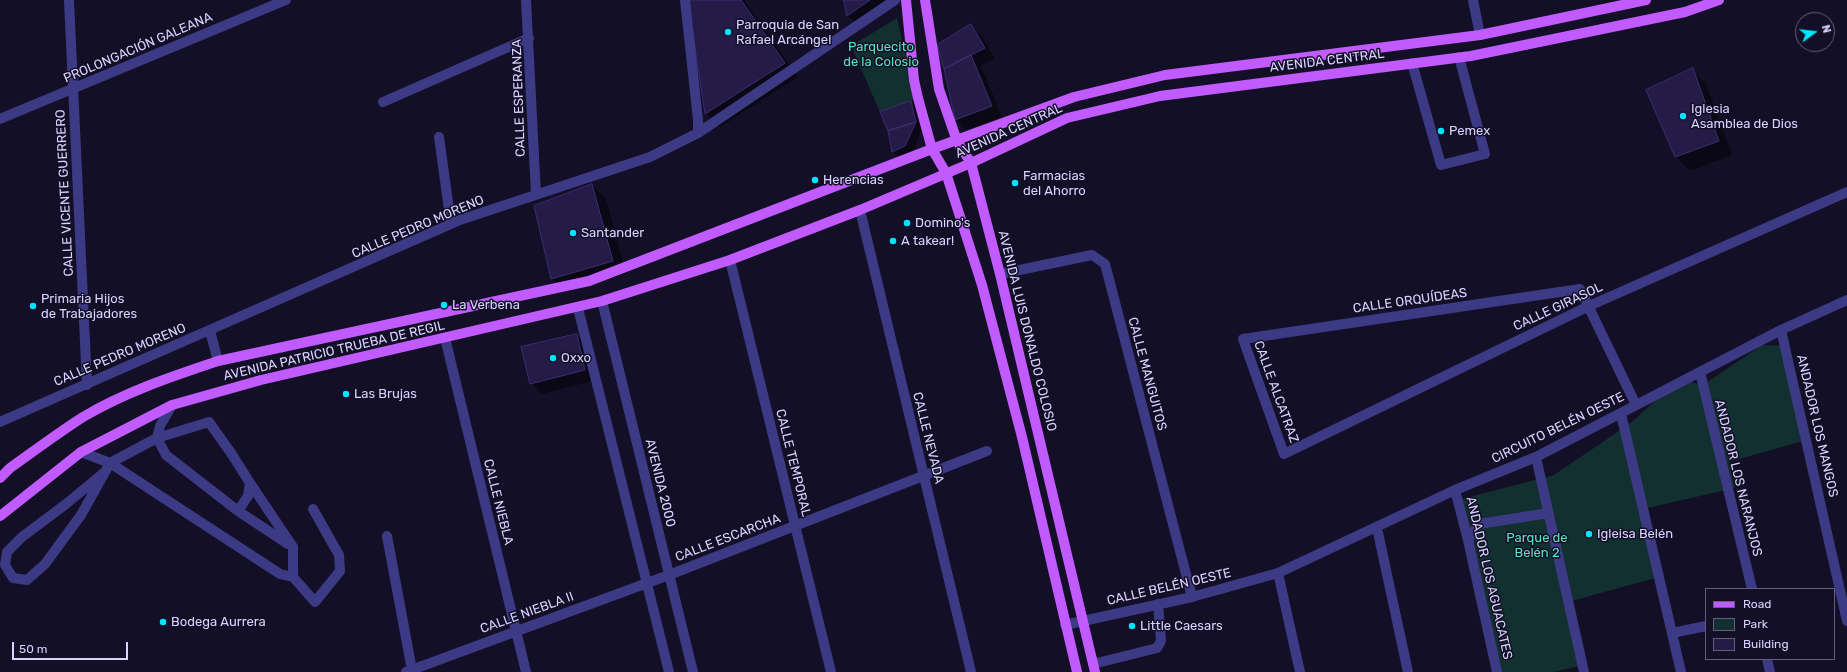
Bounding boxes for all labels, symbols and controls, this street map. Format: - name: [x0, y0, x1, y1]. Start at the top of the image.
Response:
- street label: PROLONGACIÓN GALEANA: [61, 10, 215, 86]
- north arrow: [1795, 12, 1835, 52]
- place label: Parroquia de San Rafael Arcángel: [736, 17, 839, 48]
- text: N: [1819, 24, 1833, 35]
- marker: Parroquia de San Rafael Arcángel: [723, 27, 733, 37]
- street label: CALLE ESPERANZA: [509, 39, 529, 157]
- park label: Parquecito de la Colosio: [843, 39, 919, 70]
- street label: AVENIDA CENTRAL: [1269, 46, 1385, 76]
- street label: AVENIDA CENTRAL: [953, 100, 1065, 162]
- place label: Iglesia Asamblea de Dios: [1691, 101, 1798, 132]
- street label: CALLE VICENTE GUERRERO: [53, 109, 77, 277]
- marker: Iglesia Asamblea de Dios: [1678, 111, 1688, 121]
- place label: Pemex: [1449, 123, 1490, 139]
- marker: Pemex: [1436, 126, 1446, 136]
- place label: Farmacias del Ahorro: [1023, 168, 1086, 199]
- place label: Herencias: [823, 172, 884, 188]
- marker: Herencias: [810, 175, 820, 185]
- marker: Farmacias del Ahorro: [1010, 178, 1020, 188]
- street label: CALLE PEDRO MORENO: [350, 192, 486, 262]
- place label: Domino's: [915, 215, 970, 231]
- marker: Domino's: [902, 218, 912, 228]
- place label: Santander: [581, 225, 644, 241]
- marker: Santander: [568, 228, 578, 238]
- street label: AVENIDA LUIS DONALDO COLOSIO: [994, 229, 1060, 433]
- place label: A takear!: [901, 233, 954, 249]
- marker: A takear!: [888, 236, 898, 246]
- street label: CALLE GIRASOL: [1511, 280, 1605, 334]
- street label: CALLE ORQUÍDEAS: [1352, 285, 1468, 317]
- place label: Primaria Hijos de Trabajadores: [41, 291, 137, 322]
- place label: La Verbena: [452, 297, 520, 313]
- marker: La Verbena: [439, 300, 449, 310]
- marker: Primaria Hijos de Trabajadores: [28, 301, 38, 311]
- street label: CALLE MANGUITOS: [1124, 316, 1170, 432]
- street label: AVENIDA PATRICIO TRUEBA DE REGIL: [222, 318, 446, 384]
- street label: CALLE PEDRO MORENO: [52, 320, 188, 390]
- street label: CALLE ALCATRAZ: [1250, 339, 1302, 445]
- place label: Oxxo: [561, 350, 591, 366]
- marker: Oxxo: [548, 353, 558, 363]
- street label: ANDADOR LOS MANGOS: [1793, 353, 1841, 499]
- place label: Las Brujas: [354, 386, 417, 402]
- marker: Las Brujas: [341, 389, 351, 399]
- street label: CIRCUITO BELÉN OESTE: [1489, 389, 1627, 467]
- street label: CALLE NEVADA: [909, 391, 947, 485]
- street label: ANDADOR LOS NARANJOS: [1711, 398, 1765, 558]
- street label: CALLE TEMPORAL: [772, 408, 814, 518]
- street label: AVENIDA 2000: [642, 437, 678, 529]
- street label: CALLE NIEBLA: [480, 457, 516, 547]
- street label: ANDADOR LOS AGUACATES: [1463, 495, 1515, 661]
- street label: CALLE ESCARCHA: [673, 511, 783, 565]
- place label: Igleisa Belén: [1597, 526, 1673, 542]
- marker: Igleisa Belén: [1584, 529, 1594, 539]
- park label: Parque de Belén 2: [1506, 530, 1568, 561]
- street label: CALLE BELÉN OESTE: [1105, 565, 1233, 609]
- legend: [1705, 588, 1835, 660]
- street label: CALLE NIEBLA II: [478, 589, 576, 637]
- text: Road: [1743, 597, 1771, 611]
- place label: Bodega Aurrera: [171, 614, 266, 630]
- marker: Bodega Aurrera: [158, 617, 168, 627]
- text: Park: [1743, 617, 1768, 631]
- place label: Little Caesars: [1140, 618, 1223, 634]
- marker: Little Caesars: [1127, 621, 1137, 631]
- scale bar: [14, 634, 130, 660]
- text: Building: [1743, 637, 1789, 651]
- text: 50 m: [19, 642, 47, 656]

